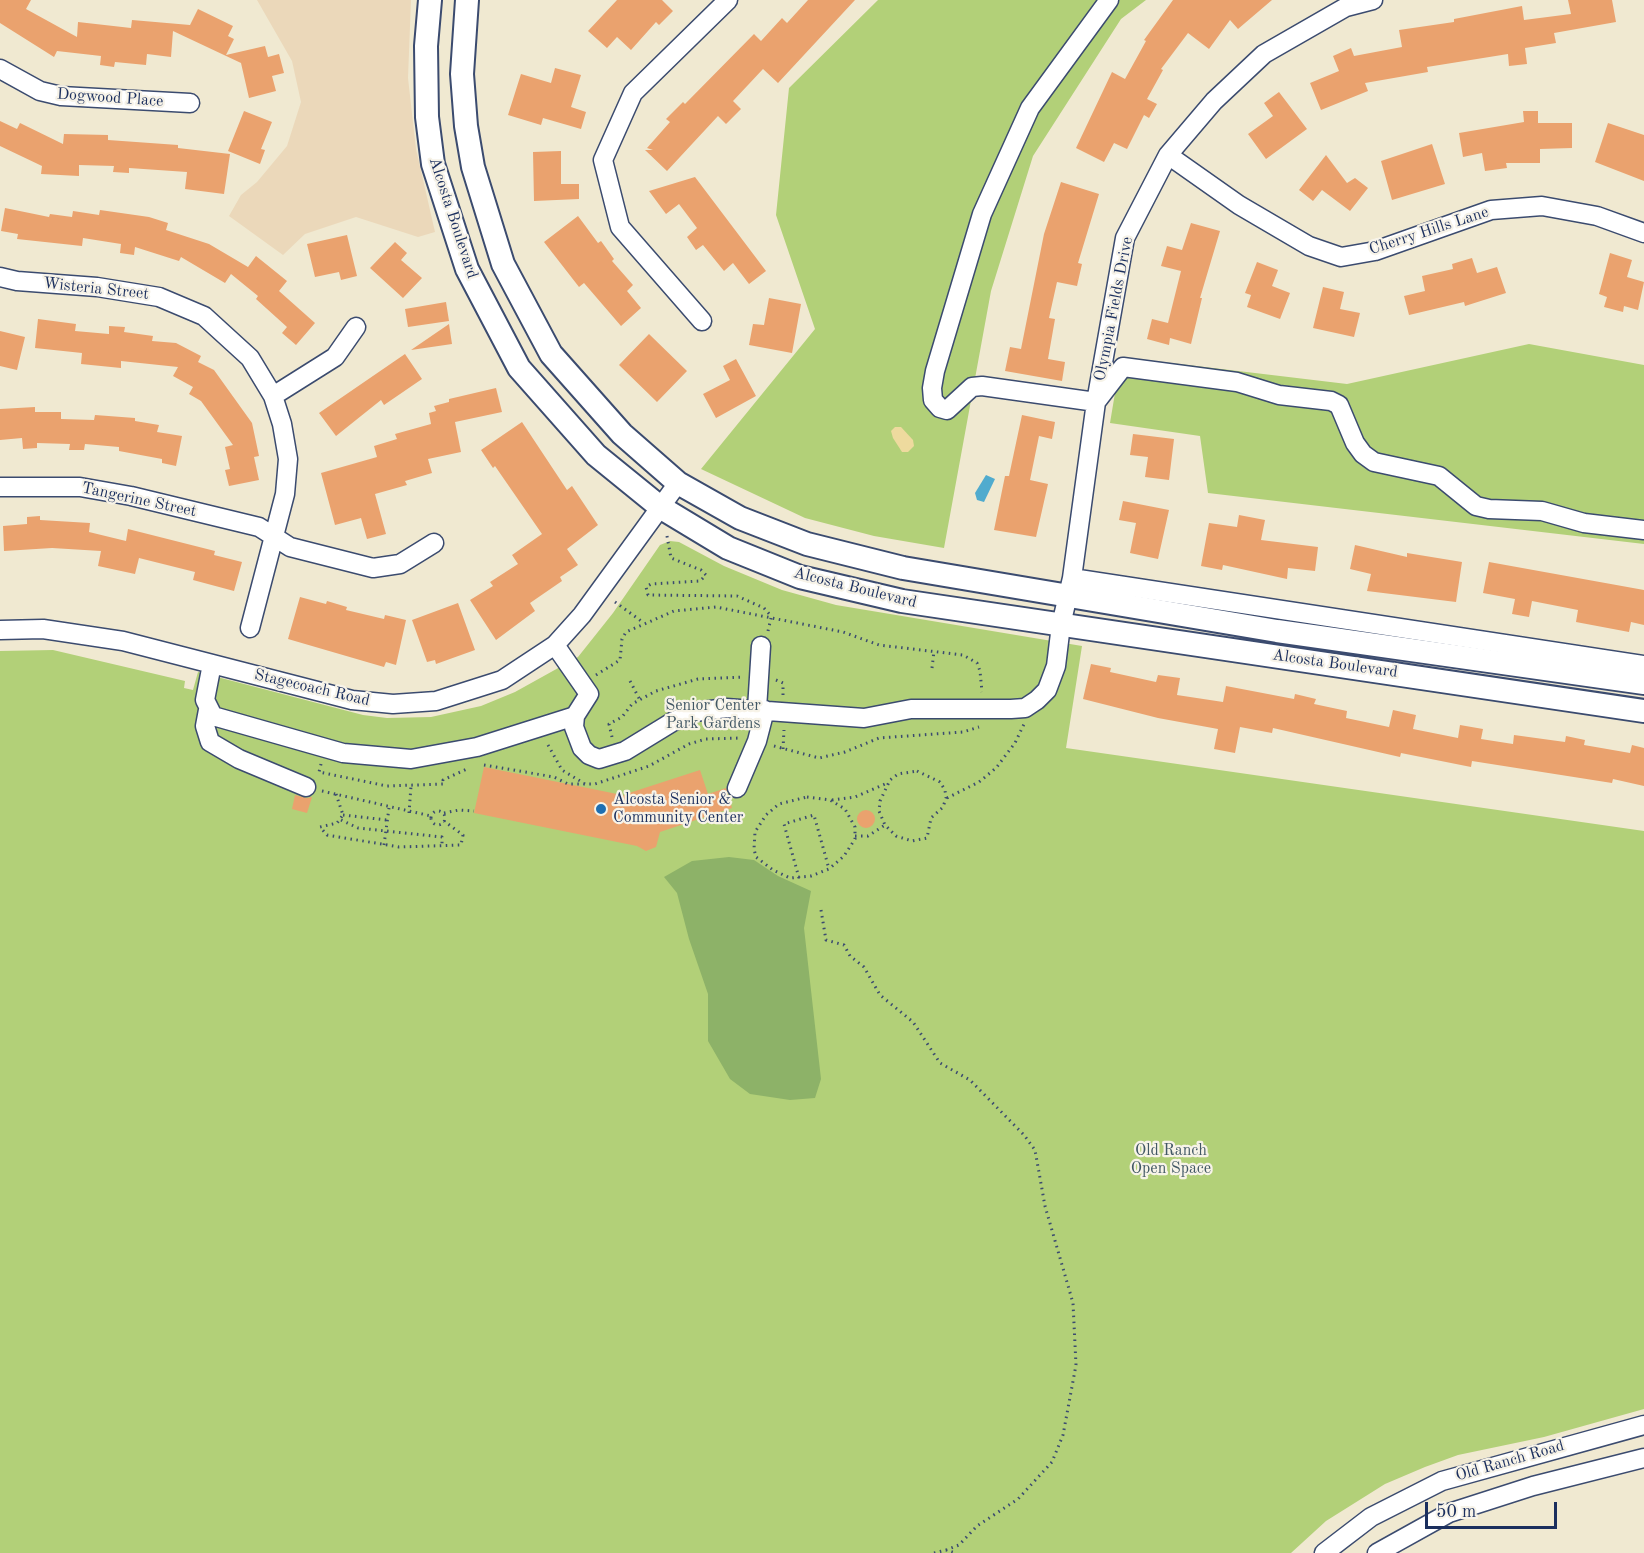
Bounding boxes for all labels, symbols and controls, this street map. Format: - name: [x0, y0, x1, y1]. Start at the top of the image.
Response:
- street label: Dogwood Place: [56, 85, 164, 111]
- street label: Alcosta Boulevard: [424, 155, 482, 281]
- street label: Cherry Hills Lane: [1367, 203, 1491, 259]
- street label: Olympia Fields Drive: [1091, 235, 1137, 383]
- street label: Wisteria Street: [42, 274, 150, 304]
- street label: Tangerine Street: [80, 478, 198, 522]
- street label: Alcosta Boulevard: [791, 563, 919, 613]
- street label: Alcosta Boulevard: [1271, 646, 1399, 682]
- street label: Stagecoach Road: [252, 665, 372, 711]
- park label: Senior Center Park Gardens: [665, 696, 761, 734]
- place label: Alcosta Senior & Community Center: [613, 790, 743, 828]
- marker: Alcosta Senior & Community Center: [594, 802, 608, 816]
- park label: Old Ranch Open Space: [1131, 1141, 1211, 1179]
- street label: Old Ranch Road: [1453, 1436, 1567, 1486]
- scale bar: [1428, 1490, 1560, 1528]
- text: 50 m: [1436, 1503, 1476, 1521]

